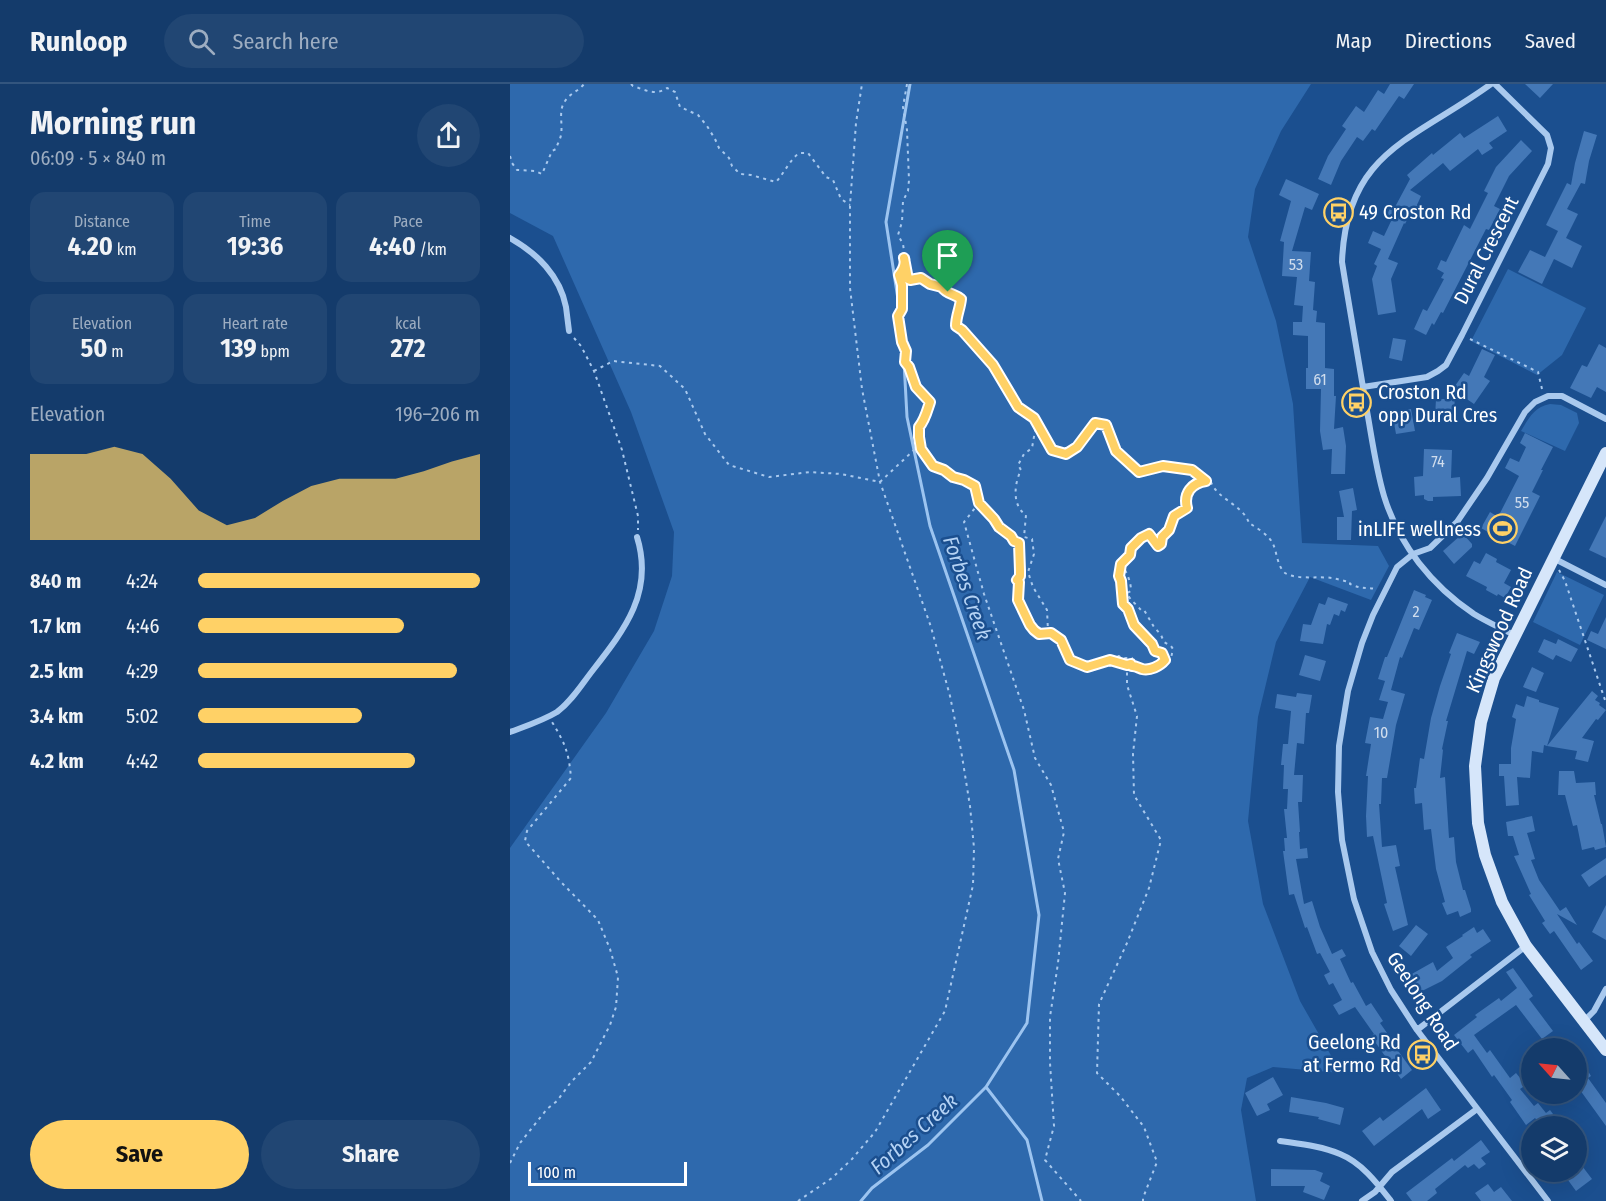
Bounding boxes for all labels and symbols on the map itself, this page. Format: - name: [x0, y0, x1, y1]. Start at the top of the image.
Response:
- street label: Dural Crescent: [1449, 192, 1524, 308]
- bus stop icon: 49 Croston Rd: [1322, 196, 1354, 228]
- place label: 49 Croston Rd: [1359, 200, 1471, 224]
- pin: [922, 230, 973, 292]
- house number: 53: [1289, 255, 1303, 274]
- house number: 61: [1313, 370, 1327, 389]
- place label: Croston Rd opp Dural Cres: [1378, 380, 1497, 427]
- bus stop icon: Croston Rd opp Dural Cres: [1341, 387, 1373, 419]
- house number: 74: [1431, 452, 1445, 471]
- house number: 55: [1515, 493, 1529, 512]
- sports icon: inLIFE wellness: [1486, 513, 1518, 545]
- place label: inLIFE wellness: [1358, 517, 1481, 541]
- water label: Forbes Creek: [937, 532, 997, 644]
- street label: Kingswood Road: [1461, 564, 1537, 696]
- house number: 2: [1412, 602, 1420, 621]
- house number: 10: [1374, 723, 1388, 742]
- street label: Geelong Road: [1382, 947, 1464, 1055]
- place label: Geelong Rd at Fermo Rd: [1303, 1030, 1401, 1077]
- bus stop icon: Geelong Rd at Fermo Rd: [1406, 1038, 1438, 1070]
- north arrow: [1521, 1038, 1587, 1104]
- water label: Forbes Creek: [865, 1088, 963, 1180]
- scale bar: [528, 1159, 687, 1186]

